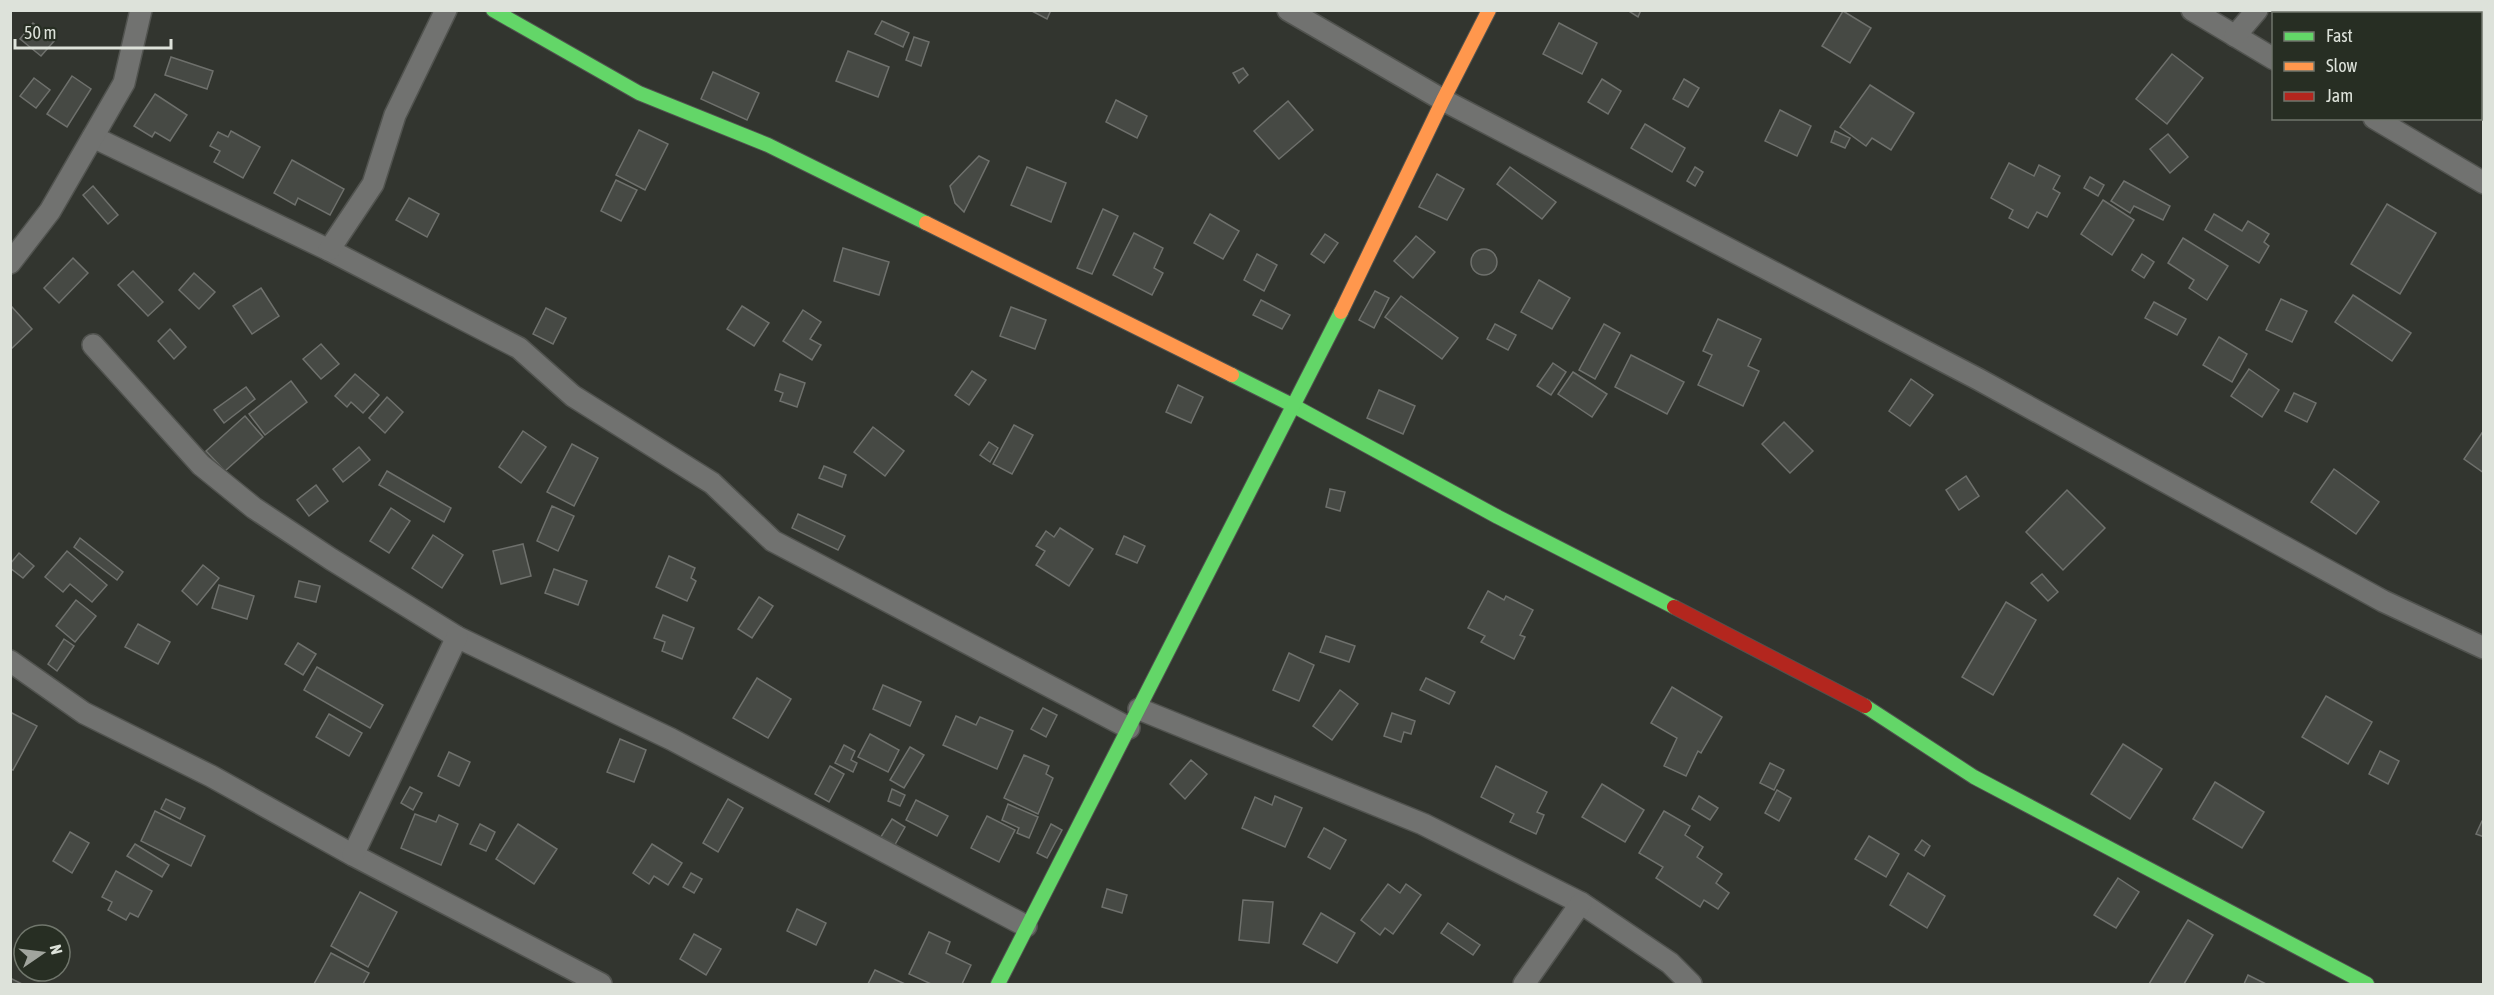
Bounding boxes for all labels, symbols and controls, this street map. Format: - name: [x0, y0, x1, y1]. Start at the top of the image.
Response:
- scale bar: [15, 12, 171, 50]
- legend: [2272, 12, 2482, 120]
- text: 50 m: [24, 22, 56, 43]
- text: Fast: [2326, 25, 2353, 46]
- text: Slow: [2326, 55, 2357, 76]
- text: Jam: [2326, 85, 2353, 106]
- north arrow: [12, 923, 72, 983]
- text: N: [47, 943, 66, 956]

